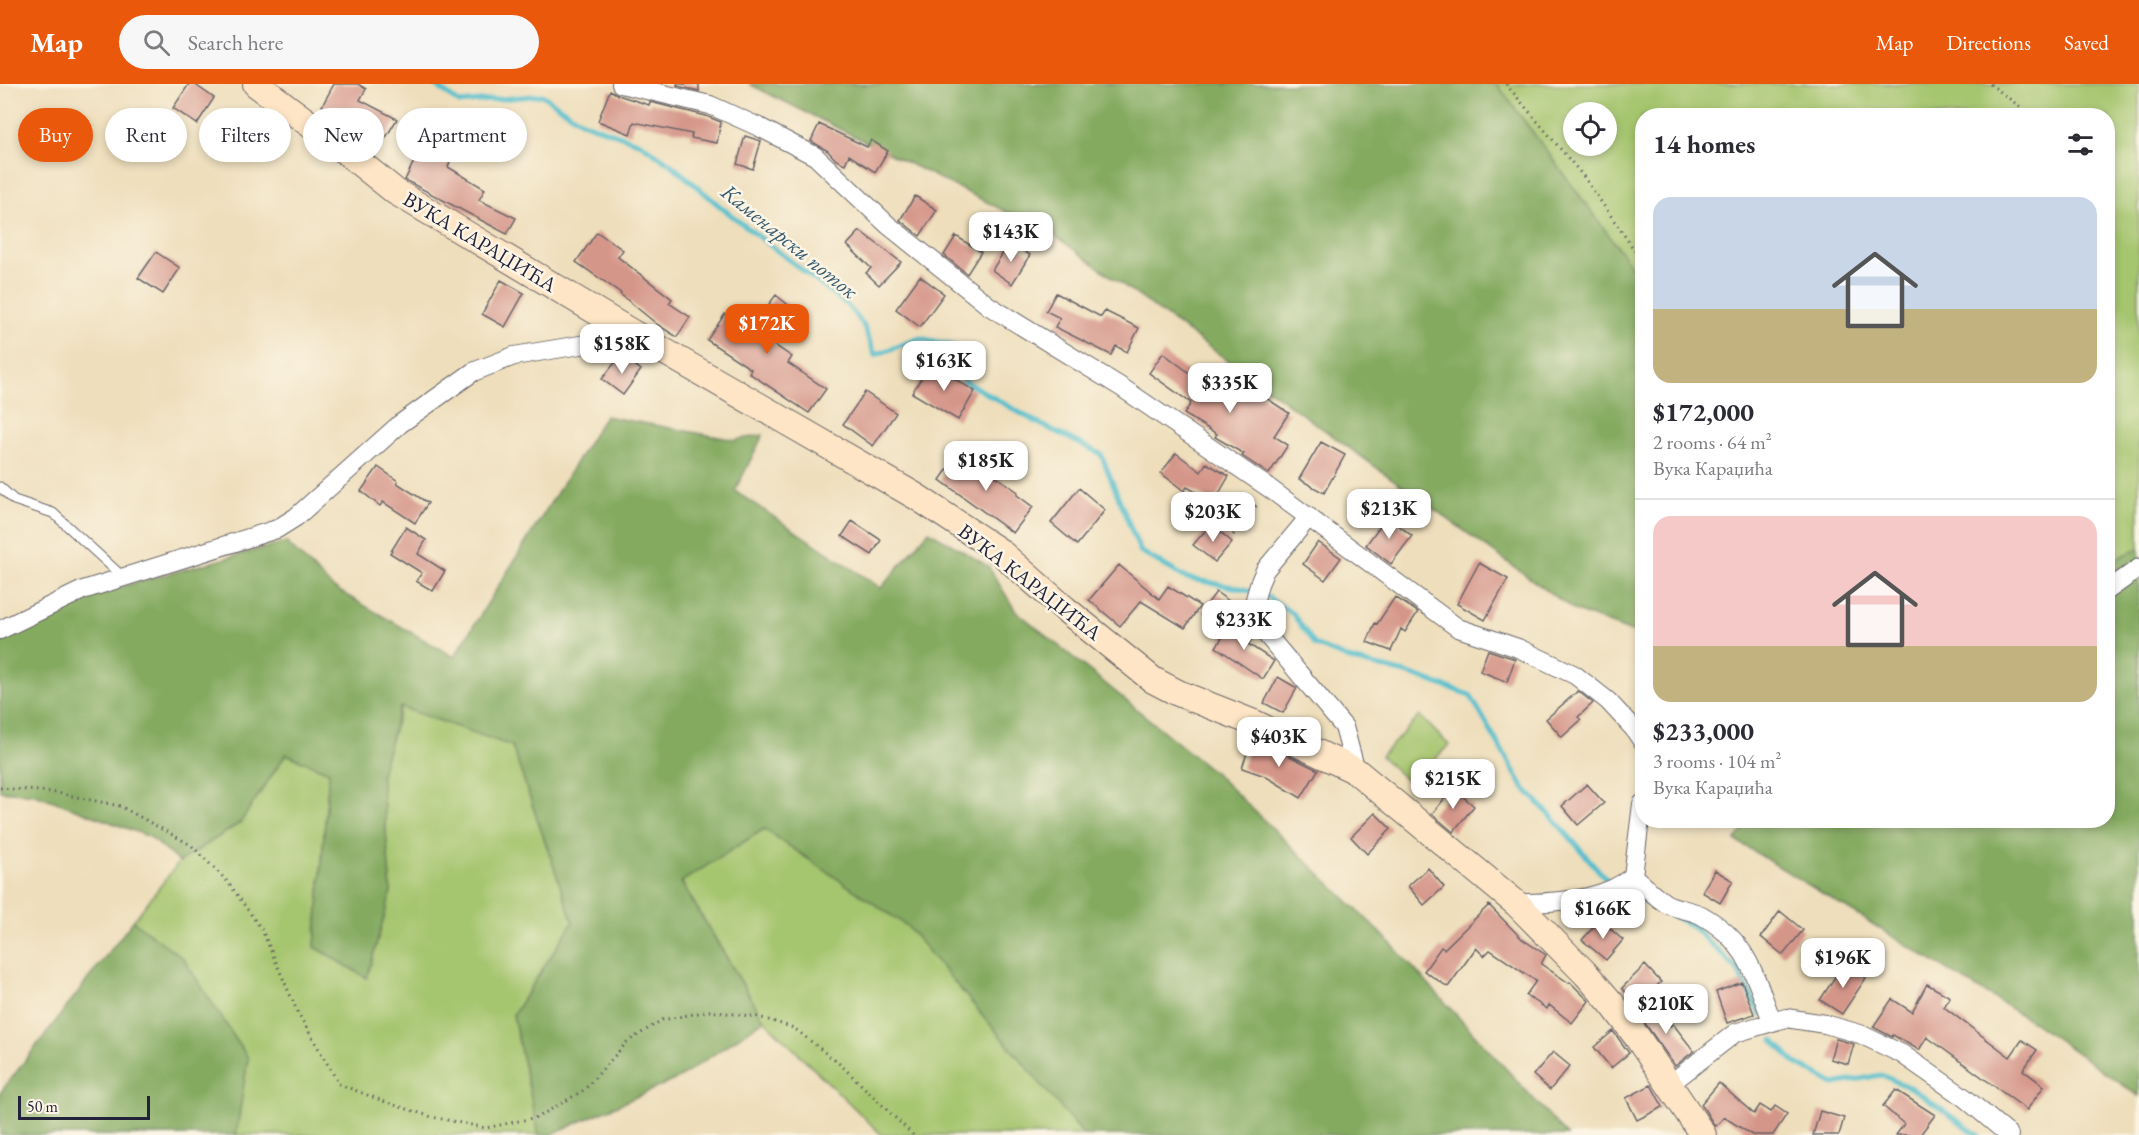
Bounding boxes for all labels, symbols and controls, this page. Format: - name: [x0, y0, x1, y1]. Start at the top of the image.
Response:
- search box: [119, 15, 539, 69]
- text: Map: [30, 24, 83, 60]
- icon: search: [140, 26, 173, 59]
- text: Search here: [188, 28, 283, 57]
- text: Map: [1876, 29, 1913, 56]
- text: Directions: [1946, 29, 2031, 56]
- text: Saved: [2064, 29, 2109, 56]
- map controls: [1563, 102, 1617, 156]
- button: locate: [1563, 102, 1617, 156]
- chip: Buy: [18, 108, 93, 162]
- chip: Rent: [105, 108, 187, 162]
- chip: Filters: [199, 108, 291, 162]
- chip: New: [303, 108, 384, 162]
- chip: Apartment: [396, 108, 527, 162]
- text: 14 homes: [1653, 127, 1755, 161]
- icon: filters: [2064, 128, 2097, 161]
- water label: Каменарски поток: [715, 177, 864, 306]
- street label: ВУКА КАРАЏИЋА: [398, 185, 562, 298]
- pin: $143K: [969, 212, 1053, 263]
- text: $143K: [983, 218, 1039, 244]
- icon: home: [1821, 236, 1929, 344]
- pin: $172K: [725, 304, 809, 355]
- text: $172K: [739, 310, 795, 336]
- pin: $158K: [580, 324, 664, 375]
- text: $158K: [594, 330, 650, 356]
- pin: $163K: [902, 341, 986, 392]
- text: $163K: [916, 347, 972, 373]
- pin: $335K: [1188, 363, 1272, 414]
- text: $335K: [1202, 369, 1258, 395]
- text: $172,000: [1653, 395, 1754, 429]
- text: 2 rooms · 64 m²: [1653, 429, 1772, 455]
- pin: $185K: [944, 441, 1028, 492]
- text: $185K: [958, 447, 1014, 473]
- text: Вука Караџића: [1653, 455, 1773, 481]
- pin: $213K: [1347, 489, 1431, 540]
- pin: $203K: [1171, 492, 1255, 543]
- text: $213K: [1361, 495, 1417, 521]
- text: $203K: [1185, 498, 1241, 524]
- street label: ВУКА КАРАЏИЋА: [953, 517, 1108, 646]
- icon: home: [1821, 555, 1929, 663]
- pin: $233K: [1202, 600, 1286, 651]
- text: $233K: [1216, 606, 1272, 632]
- text: $233,000: [1653, 714, 1754, 748]
- pin: $403K: [1237, 717, 1321, 768]
- text: $403K: [1251, 723, 1307, 749]
- text: 3 rooms · 104 m²: [1653, 748, 1781, 774]
- pin: $215K: [1411, 759, 1495, 810]
- text: $215K: [1425, 765, 1481, 791]
- text: Вука Караџића: [1653, 774, 1773, 800]
- pin: $166K: [1561, 889, 1645, 940]
- text: $166K: [1575, 895, 1631, 921]
- pin: $196K: [1801, 938, 1885, 989]
- text: $196K: [1815, 944, 1871, 970]
- pin: $210K: [1624, 984, 1708, 1035]
- text: $210K: [1638, 990, 1694, 1016]
- scale bar: [18, 1093, 150, 1120]
- text: 50 m: [27, 1096, 58, 1117]

